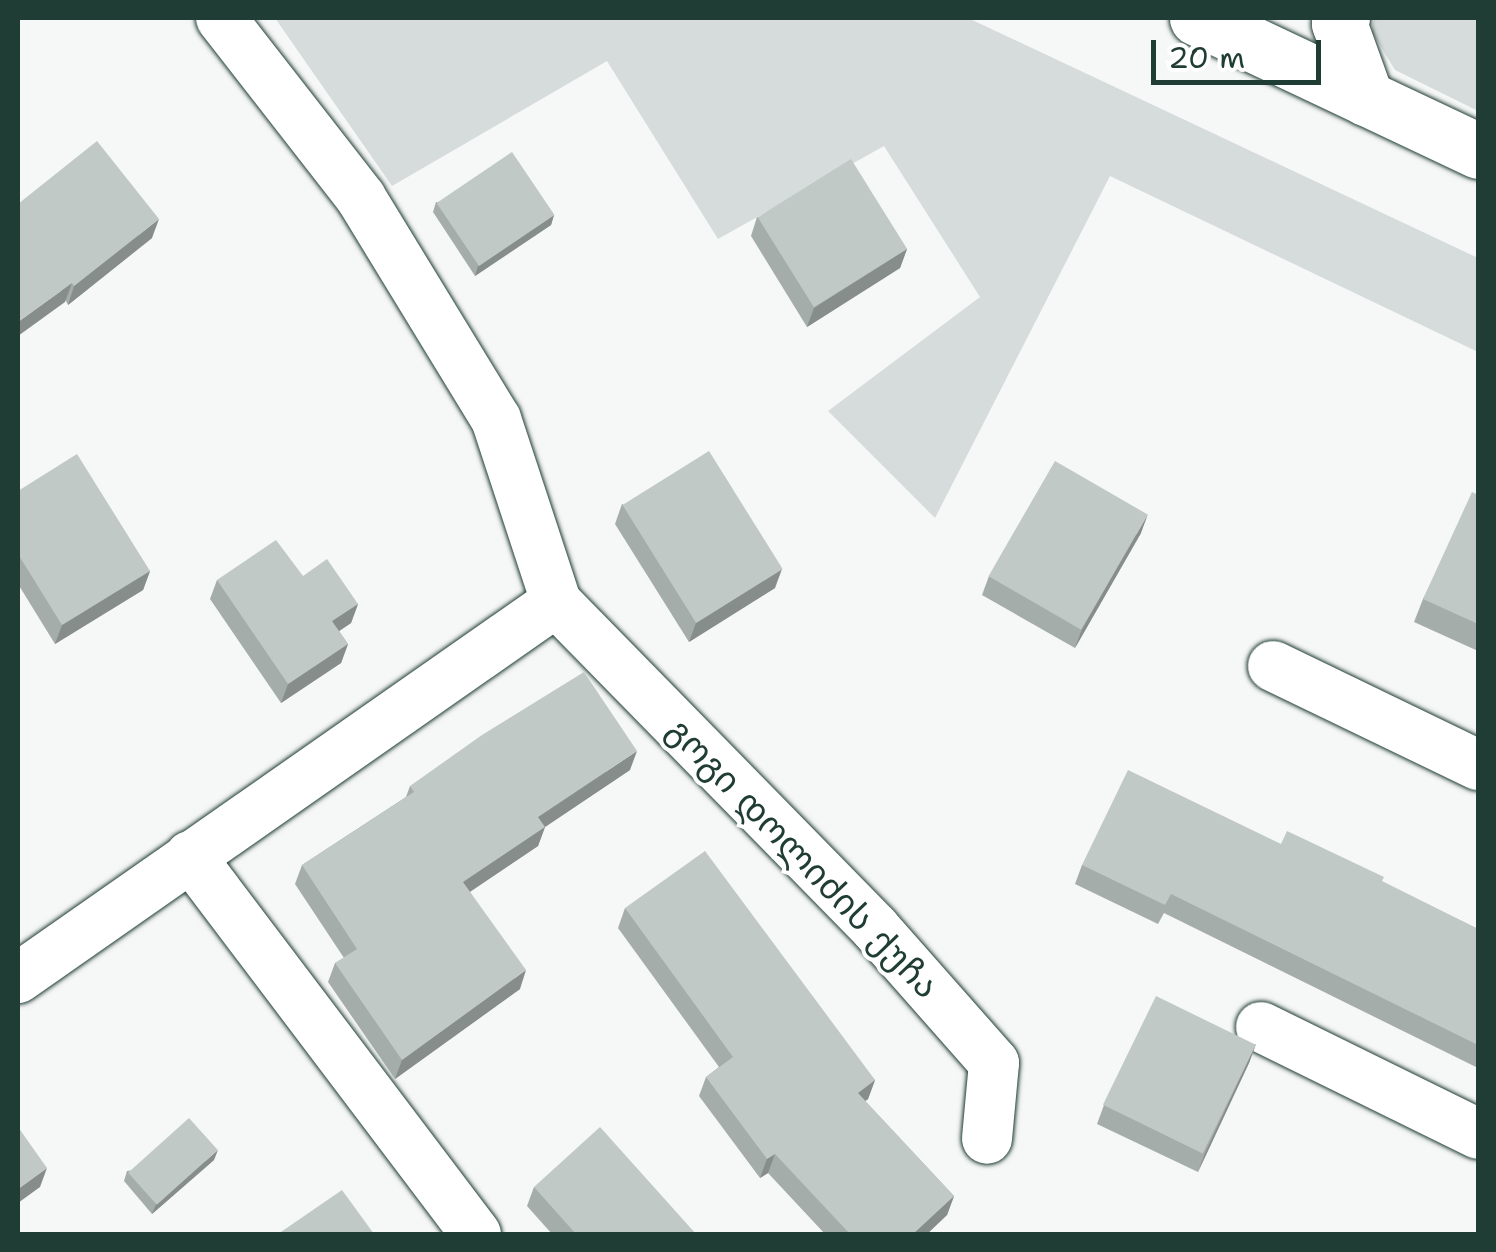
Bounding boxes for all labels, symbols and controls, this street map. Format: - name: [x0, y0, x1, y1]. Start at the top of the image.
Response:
- scale bar: [1156, 20, 1326, 82]
- text: 20 m: [1168, 37, 1245, 78]
- street label: გოგი დოლიძის ქუჩა: [658, 709, 948, 1007]

